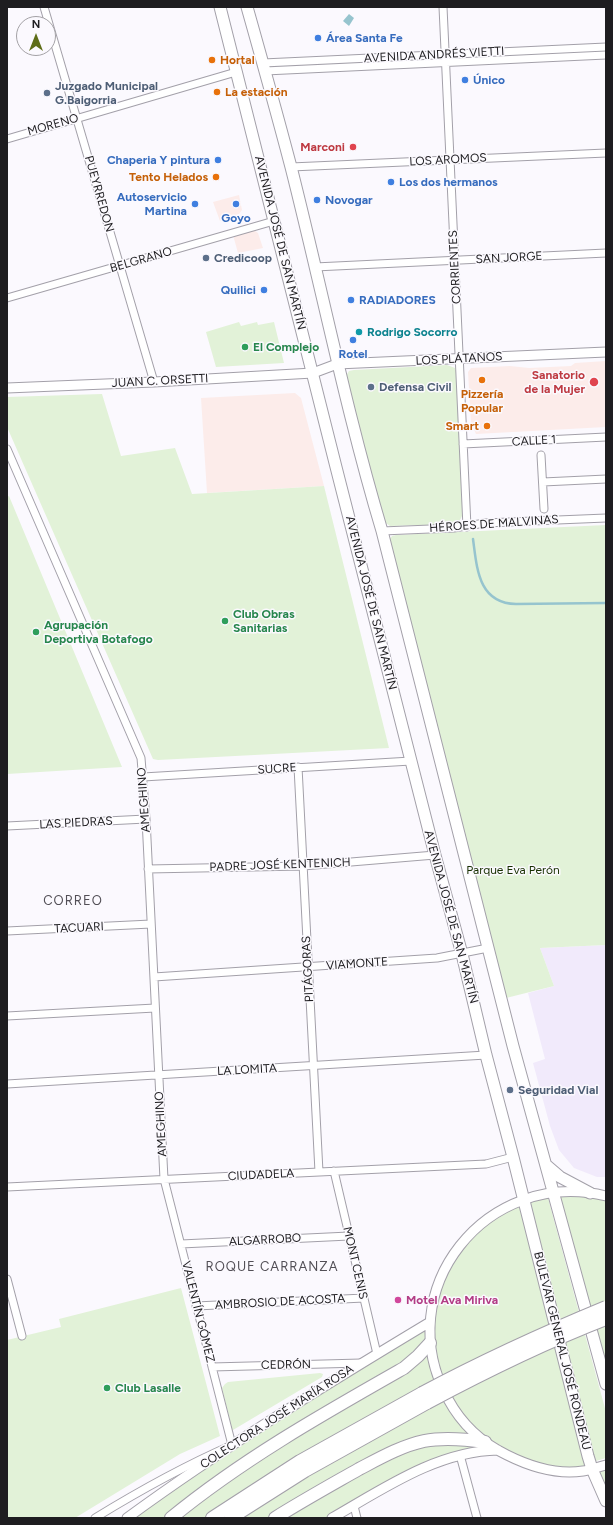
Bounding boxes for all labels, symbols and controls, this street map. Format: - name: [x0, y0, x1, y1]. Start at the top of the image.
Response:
- north arrow: [16, 16, 56, 56]
- text: N: [32, 18, 40, 31]
- place label: Área Santa Fe: [326, 31, 403, 45]
- marker: Área Santa Fe: [313, 33, 323, 43]
- street label: AVENIDA ANDRÉS VIETTI: [363, 44, 505, 66]
- place label: Hortal: [220, 53, 255, 67]
- marker: Hortal: [207, 55, 217, 65]
- place label: Único: [473, 73, 505, 87]
- marker: Único: [460, 75, 470, 85]
- place label: Juzgado Municipal G.Baigorria: [55, 79, 158, 107]
- place label: La estación: [225, 85, 288, 99]
- marker: La estación: [212, 87, 222, 97]
- marker: Juzgado Municipal G.Baigorria: [42, 88, 52, 98]
- street label: MORENO: [26, 111, 80, 139]
- place label: Marconi: [300, 140, 345, 154]
- marker: Marconi: [348, 142, 358, 152]
- street label: LOS AROMOS: [409, 151, 487, 169]
- place label: Chaperia Y pintura: [107, 153, 210, 167]
- street label: PUEYRREDON: [81, 154, 117, 234]
- marker: Chaperia Y pintura: [213, 155, 223, 165]
- street label: AVENIDA JOSÉ DE SAN MARTÍN: [251, 155, 309, 331]
- place label: Tento Helados: [129, 170, 208, 184]
- marker: Tento Helados: [211, 172, 221, 182]
- place label: Los dos hermanos: [399, 175, 498, 189]
- marker: Los dos hermanos: [386, 177, 396, 187]
- place label: Autoservicio Martina: [117, 190, 187, 218]
- place label: Novogar: [325, 193, 373, 207]
- marker: Novogar: [312, 195, 322, 205]
- marker: Autoservicio Martina: [190, 199, 200, 209]
- marker: Goyo: [231, 199, 241, 209]
- place label: Goyo: [221, 211, 251, 225]
- street label: CORRIENTES: [446, 230, 464, 304]
- street label: BELGRANO: [108, 244, 174, 276]
- street label: SAN JORGE: [475, 249, 543, 267]
- place label: Credicoop: [214, 251, 272, 265]
- marker: Credicoop: [201, 253, 211, 263]
- place label: Quilici: [221, 283, 256, 297]
- marker: Quilici: [259, 285, 269, 295]
- place label: RADIADORES: [359, 293, 436, 307]
- marker: RADIADORES: [346, 295, 356, 305]
- place label: Rodrigo Socorro: [367, 325, 457, 339]
- marker: Rodrigo Socorro: [354, 327, 364, 337]
- marker: Rotel: [348, 335, 358, 345]
- place label: El Complejo: [253, 340, 319, 354]
- marker: El Complejo: [240, 342, 250, 352]
- place label: Rotel: [338, 347, 368, 361]
- street label: LOS PLÁTANOS: [415, 350, 503, 368]
- place label: Sanatorio de la Mujer: [524, 368, 585, 396]
- street label: JUAN C. ORSETTI: [111, 371, 209, 391]
- marker: Pizzería Popular: [477, 375, 487, 385]
- marker: Sanatorio de la Mujer: [588, 376, 600, 388]
- place label: Defensa Civil: [379, 380, 452, 394]
- marker: Defensa Civil: [366, 382, 376, 392]
- place label: Pizzería Popular: [461, 387, 503, 415]
- place label: Smart: [445, 419, 479, 433]
- marker: Smart: [482, 421, 492, 431]
- street label: CALLE 1: [512, 433, 556, 449]
- street label: HÉROES DE MALVINAS: [429, 512, 559, 536]
- street label: AVENIDA JOSÉ DE SAN MARTÍN: [342, 515, 400, 691]
- place label: Club Obras Sanitarias: [233, 607, 295, 635]
- marker: Club Obras Sanitarias: [220, 616, 230, 626]
- place label: Agrupación Deportiva Botafogo: [44, 618, 153, 646]
- marker: Agrupación Deportiva Botafogo: [31, 627, 41, 637]
- street label: SUCRE: [257, 760, 297, 778]
- street label: AMEGHINO: [135, 767, 153, 833]
- street label: LAS PIEDRAS: [39, 814, 113, 832]
- street label: AVENIDA JOSÉ DE SAN MARTÍN: [421, 829, 481, 1005]
- street label: PADRE JOSÉ KENTENICH: [209, 855, 351, 875]
- park label: Parque Eva Perón: [466, 863, 560, 877]
- district label: CORREO: [43, 893, 103, 909]
- street label: TACUARI: [54, 920, 104, 936]
- street label: PITÁGORAS: [299, 935, 317, 1003]
- street label: VIAMONTE: [325, 955, 389, 973]
- street label: LA LOMITA: [217, 1061, 277, 1079]
- place label: Seguridad Vial: [518, 1083, 598, 1097]
- marker: Seguridad Vial: [505, 1085, 515, 1095]
- street label: AMEGHINO: [152, 1091, 170, 1157]
- street label: CIUDADELA: [227, 1166, 295, 1184]
- street label: MONT CENIS: [340, 1225, 370, 1301]
- street label: ALGARROBO: [228, 1231, 302, 1249]
- street label: BULEVAR GENERAL JOSÉ RONDEAU: [530, 1250, 594, 1452]
- district label: ROQUE CARRANZA: [206, 1259, 338, 1275]
- street label: VALENTÍN GÓMEZ: [178, 1260, 218, 1364]
- street label: AMBROSIO DE ACOSTA: [214, 1291, 346, 1313]
- place label: Motel Ava Miriva: [406, 1293, 498, 1307]
- marker: Motel Ava Miriva: [393, 1295, 403, 1305]
- street label: CEDRÓN: [261, 1357, 311, 1373]
- street label: COLECTORA JOSÉ MARÍA ROSA: [198, 1362, 356, 1472]
- place label: Club Lasalle: [115, 1381, 181, 1395]
- marker: Club Lasalle: [102, 1383, 112, 1393]

